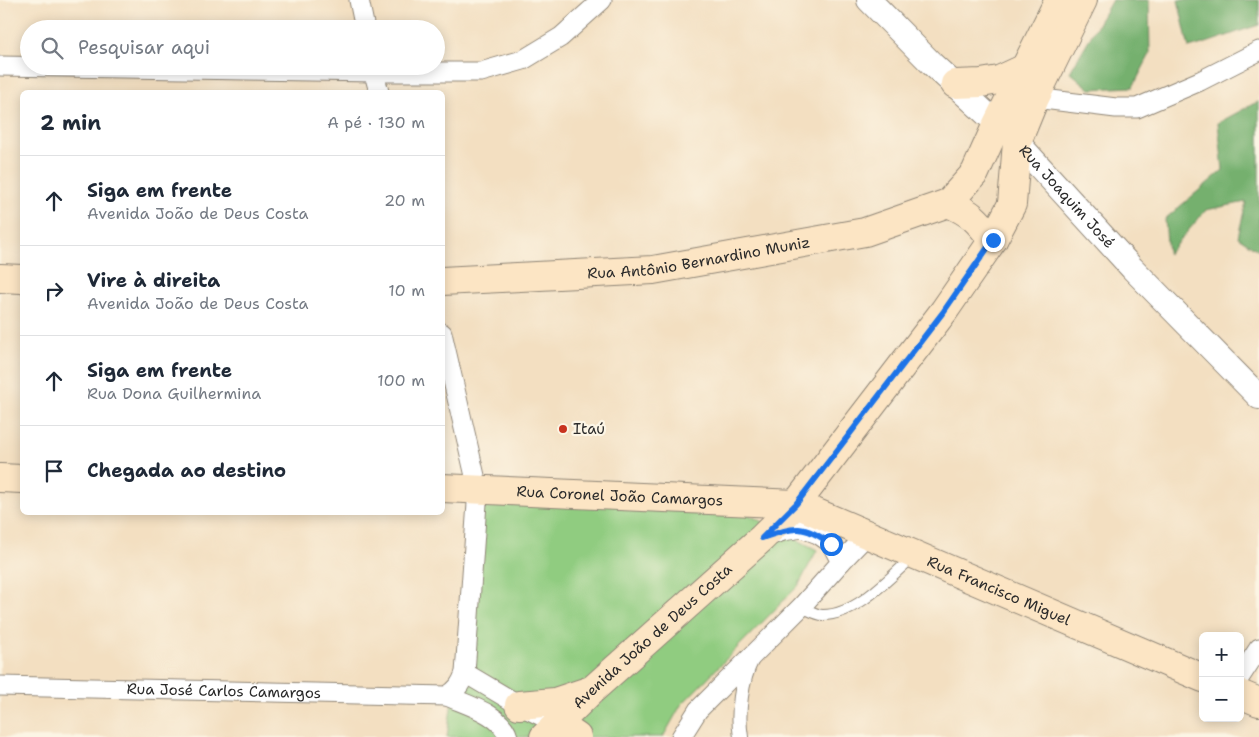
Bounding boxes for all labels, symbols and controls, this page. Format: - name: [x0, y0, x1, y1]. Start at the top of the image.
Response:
- search box: [20, 20, 445, 75]
- icon: search: [38, 34, 66, 62]
- text: Pesquisar aqui: [78, 35, 210, 60]
- text: 2 min: [40, 109, 101, 137]
- text: A pé · 130 m: [327, 112, 425, 133]
- street label: Rua Joaquim José: [1014, 141, 1119, 252]
- text: Siga em frente: [87, 178, 232, 203]
- icon: ahead: [40, 187, 68, 215]
- text: 20 m: [384, 190, 425, 211]
- text: Avenida João de Deus Costa: [87, 203, 308, 224]
- route end: [982, 229, 1005, 252]
- street label: Rua Antônio Bernardino Muniz: [587, 232, 812, 283]
- text: Vire à direita: [87, 268, 220, 293]
- icon: right: [40, 277, 68, 305]
- text: 10 m: [388, 280, 425, 301]
- text: Avenida João de Deus Costa: [87, 293, 308, 314]
- text: Siga em frente: [87, 358, 232, 383]
- icon: ahead: [40, 367, 68, 395]
- text: 100 m: [377, 370, 425, 391]
- text: Rua Dona Guilhermina: [87, 383, 261, 404]
- place label: Itaú: [573, 419, 605, 439]
- marker: Itaú: [557, 423, 569, 435]
- icon: arrive: [40, 457, 68, 485]
- text: Chegada ao destino: [87, 458, 286, 483]
- street label: Rua Coronel João Camargos: [516, 481, 724, 511]
- route start: [820, 533, 843, 556]
- street label: Rua Francisco Miguel: [924, 551, 1074, 630]
- street label: Avenida João de Deus Costa: [568, 559, 737, 713]
- map controls: [1199, 632, 1244, 722]
- button: +: [1199, 632, 1244, 677]
- button: −: [1199, 677, 1244, 722]
- street label: Rua José Carlos Camargos: [126, 679, 321, 703]

